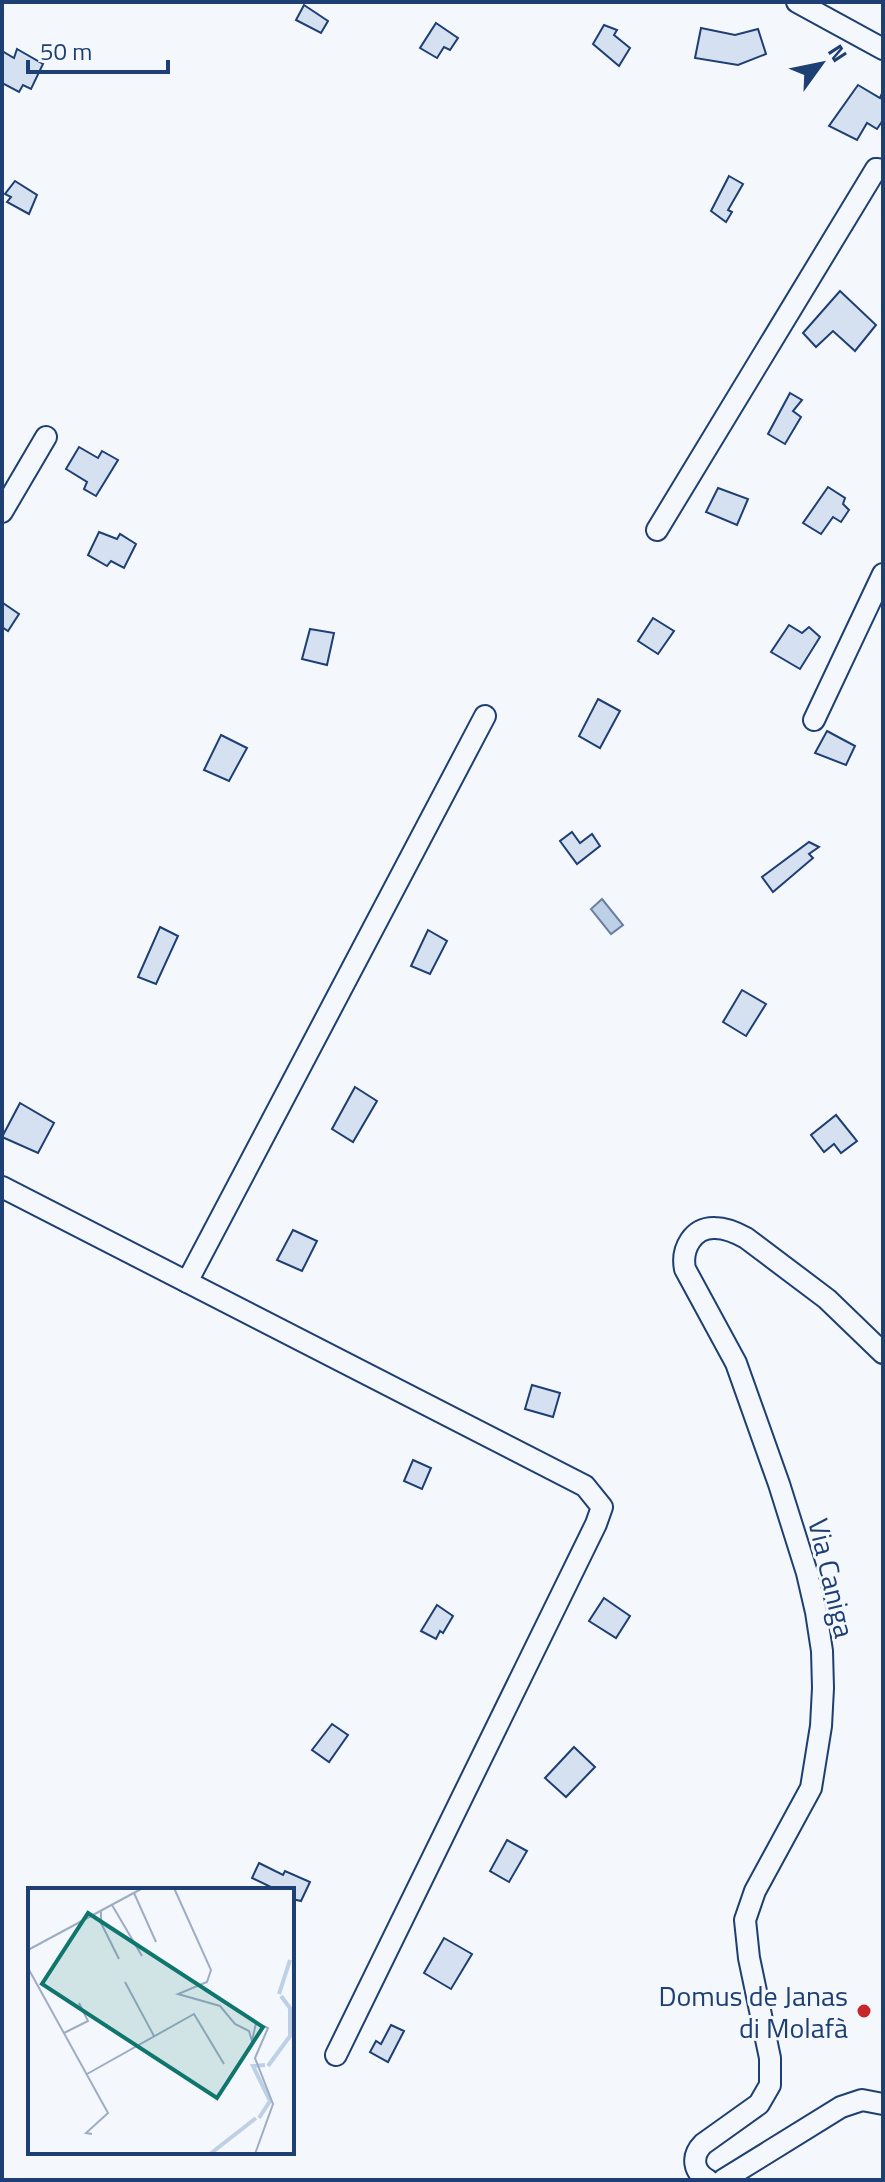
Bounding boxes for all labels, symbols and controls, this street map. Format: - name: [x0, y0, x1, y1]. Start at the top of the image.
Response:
- scale bar: [28, 24, 168, 74]
- north arrow: [781, 24, 861, 104]
- text: 50 m: [40, 33, 92, 69]
- text: N: [819, 37, 856, 69]
- street label: Via Caniga: [797, 1514, 867, 1642]
- inset map: [28, 1888, 294, 2154]
- place label: Domus de Janas di Molafà: [658, 1974, 848, 2049]
- marker: Domus de Janas di Molafà: [855, 2002, 873, 2020]

